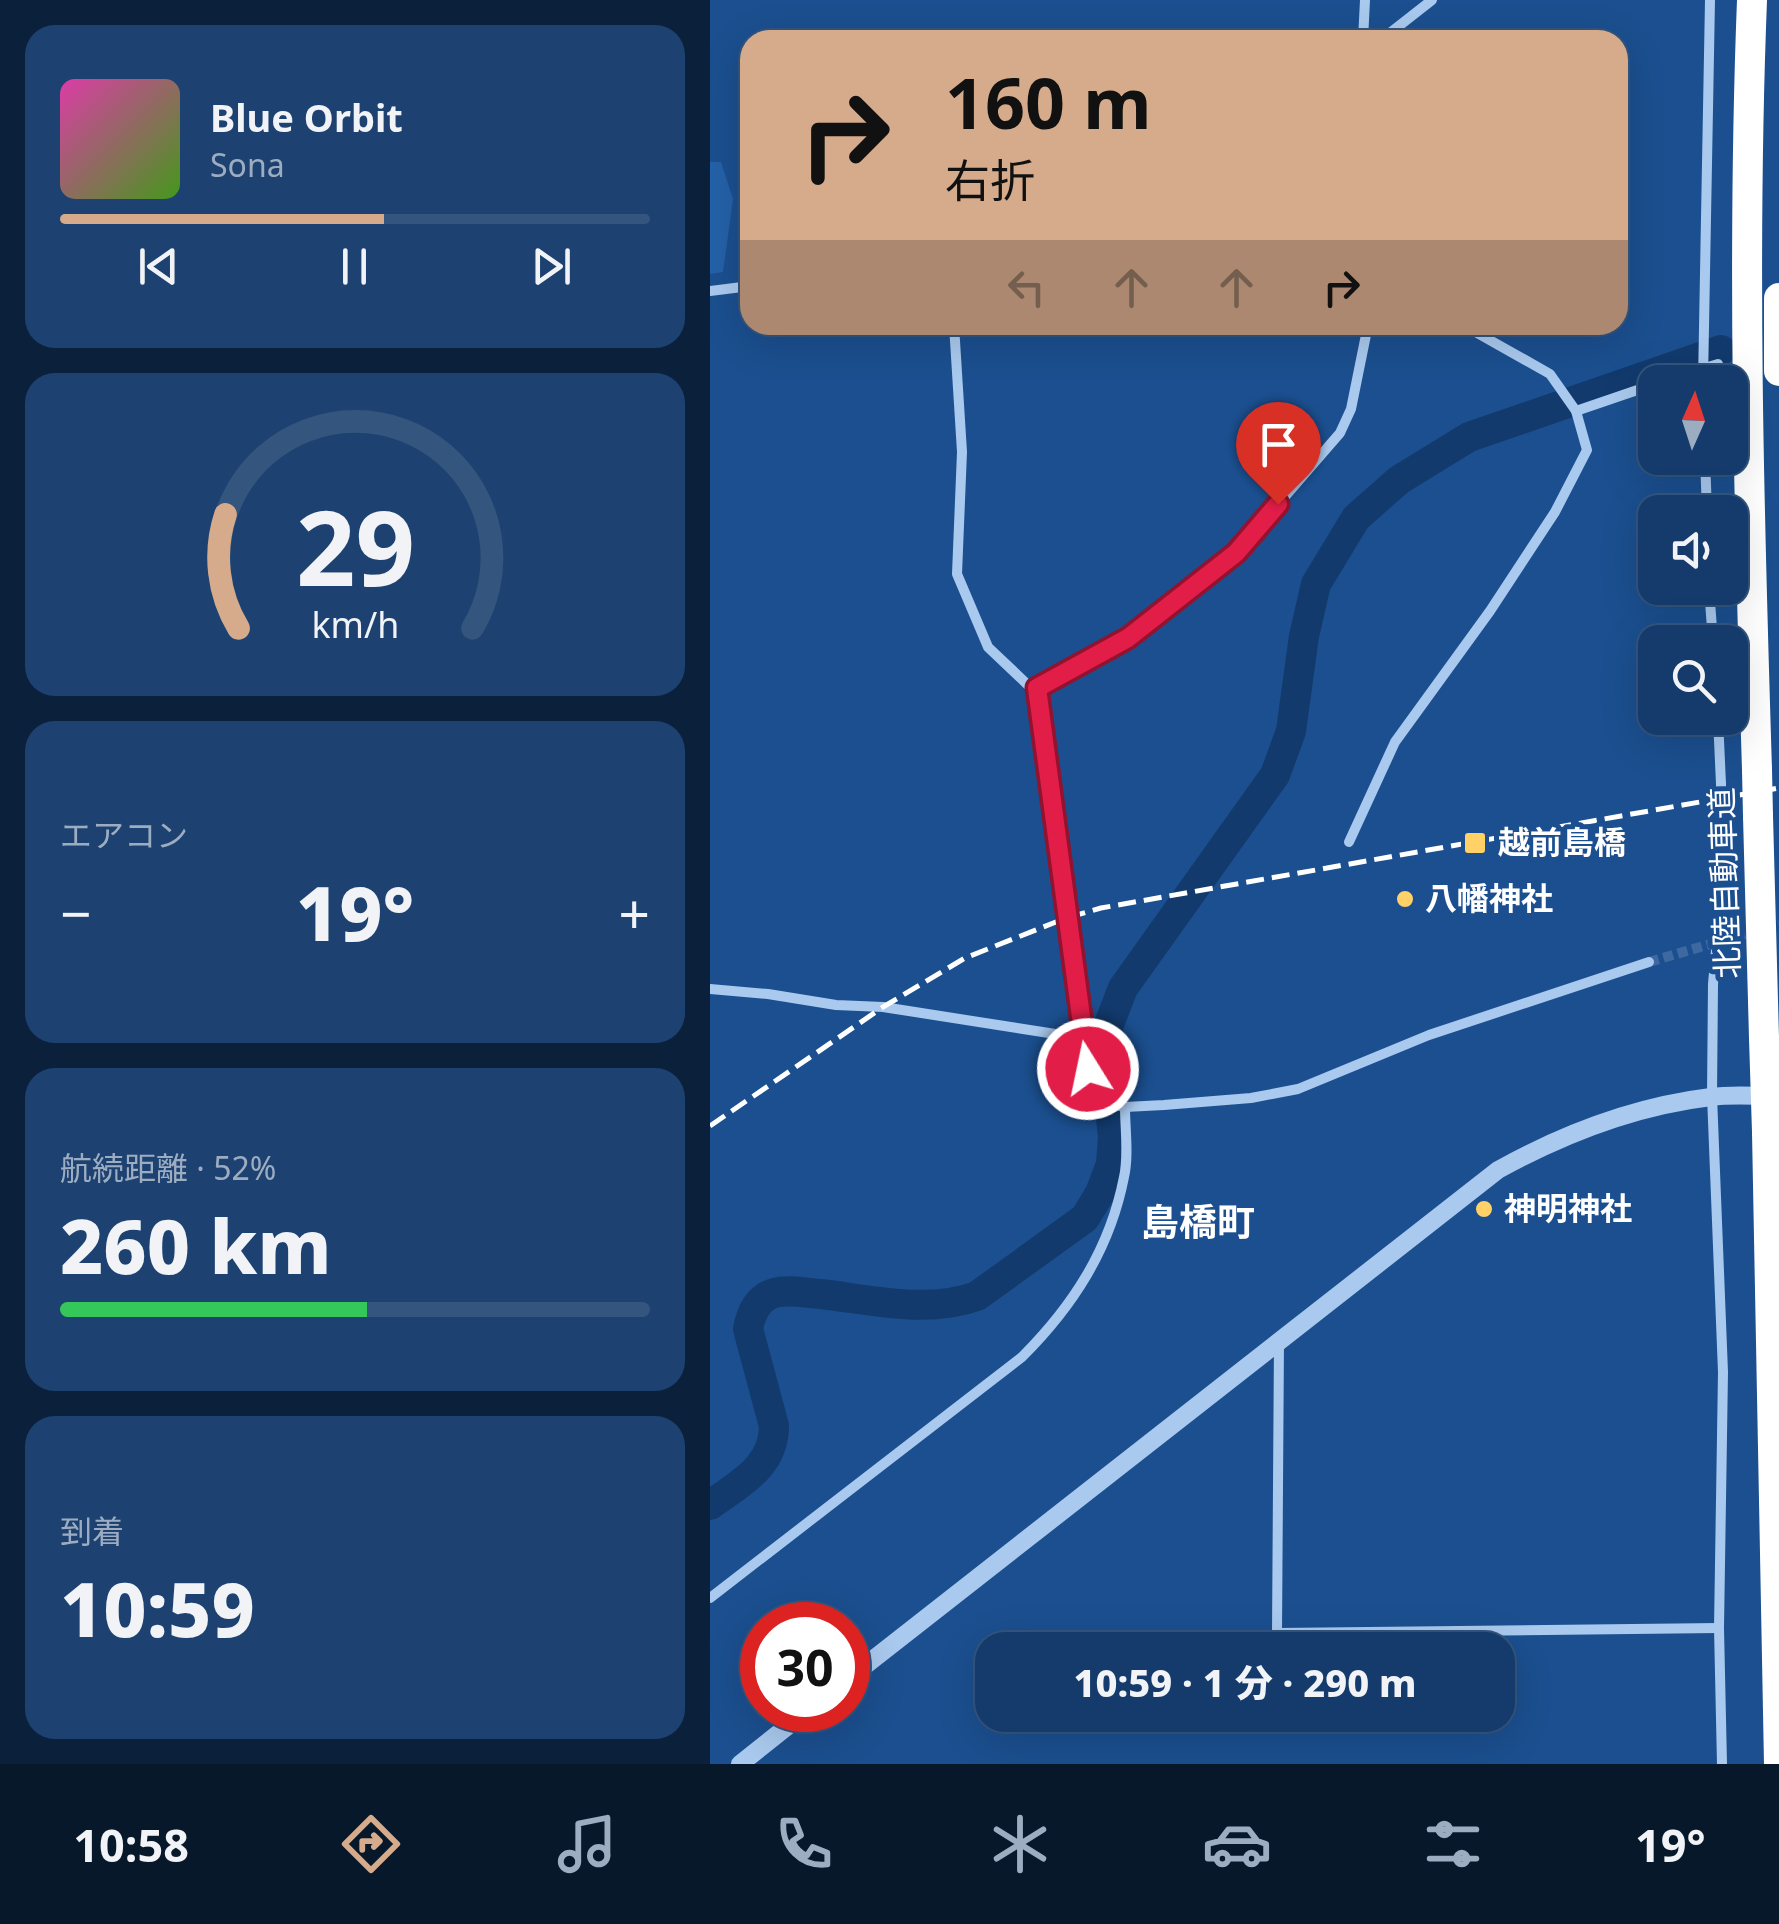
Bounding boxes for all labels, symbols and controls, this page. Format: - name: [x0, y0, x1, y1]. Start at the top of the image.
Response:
- text: 160 m: [945, 54, 1152, 150]
- icon: right: [780, 70, 910, 200]
- text: Blue Orbit: [210, 91, 403, 143]
- text: Sona: [210, 143, 285, 186]
- text: 右折: [945, 149, 1035, 210]
- icon: previous: [131, 239, 186, 294]
- icon: pause: [327, 239, 382, 294]
- icon: next: [524, 239, 579, 294]
- icon: left: [999, 260, 1054, 315]
- icon: ahead: [1104, 260, 1159, 315]
- icon: ahead: [1209, 260, 1264, 315]
- icon: right: [1314, 260, 1369, 315]
- north arrow: [1638, 365, 1748, 475]
- map controls: [1638, 365, 1748, 735]
- pin: [1236, 402, 1321, 505]
- icon: arrive: [1251, 417, 1306, 472]
- text: 29: [296, 475, 414, 616]
- button: sound: [1638, 495, 1748, 605]
- text: km/h: [311, 600, 399, 648]
- button: search: [1638, 625, 1748, 735]
- street label: 北陸自動車道: [1699, 786, 1748, 980]
- text: エアコン: [60, 813, 188, 856]
- place label: 越前島橋: [1498, 820, 1626, 863]
- marker: 越前島橋: [1462, 830, 1488, 856]
- text: 19°: [296, 861, 414, 963]
- text: −: [60, 875, 91, 950]
- text: +: [619, 875, 650, 950]
- place label: 八幡神社: [1425, 876, 1553, 919]
- marker: 八幡神社: [1394, 888, 1416, 910]
- position arrow: [1036, 1017, 1140, 1121]
- text: 航続距離 · 52%: [60, 1146, 276, 1189]
- place label: 神明神社: [1504, 1186, 1632, 1229]
- text: 260 km: [60, 1194, 331, 1296]
- district label: 島橋町: [1141, 1195, 1255, 1247]
- marker: 神明神社: [1473, 1198, 1495, 1220]
- text: 到着: [60, 1509, 124, 1552]
- text: 10:59: [60, 1557, 255, 1659]
- speed limit sign: 30: [740, 1602, 870, 1732]
- text: 10:59 · 1 分 · 290 m: [1074, 1656, 1416, 1708]
- icon: directions: [336, 1809, 406, 1879]
- icon: music: [552, 1809, 622, 1879]
- icon: phone: [769, 1809, 839, 1879]
- icon: climate: [985, 1809, 1055, 1879]
- icon: car: [1202, 1809, 1272, 1879]
- icon: filters: [1418, 1809, 1488, 1879]
- text: 10:58: [73, 1814, 189, 1875]
- text: 19°: [1635, 1814, 1706, 1875]

